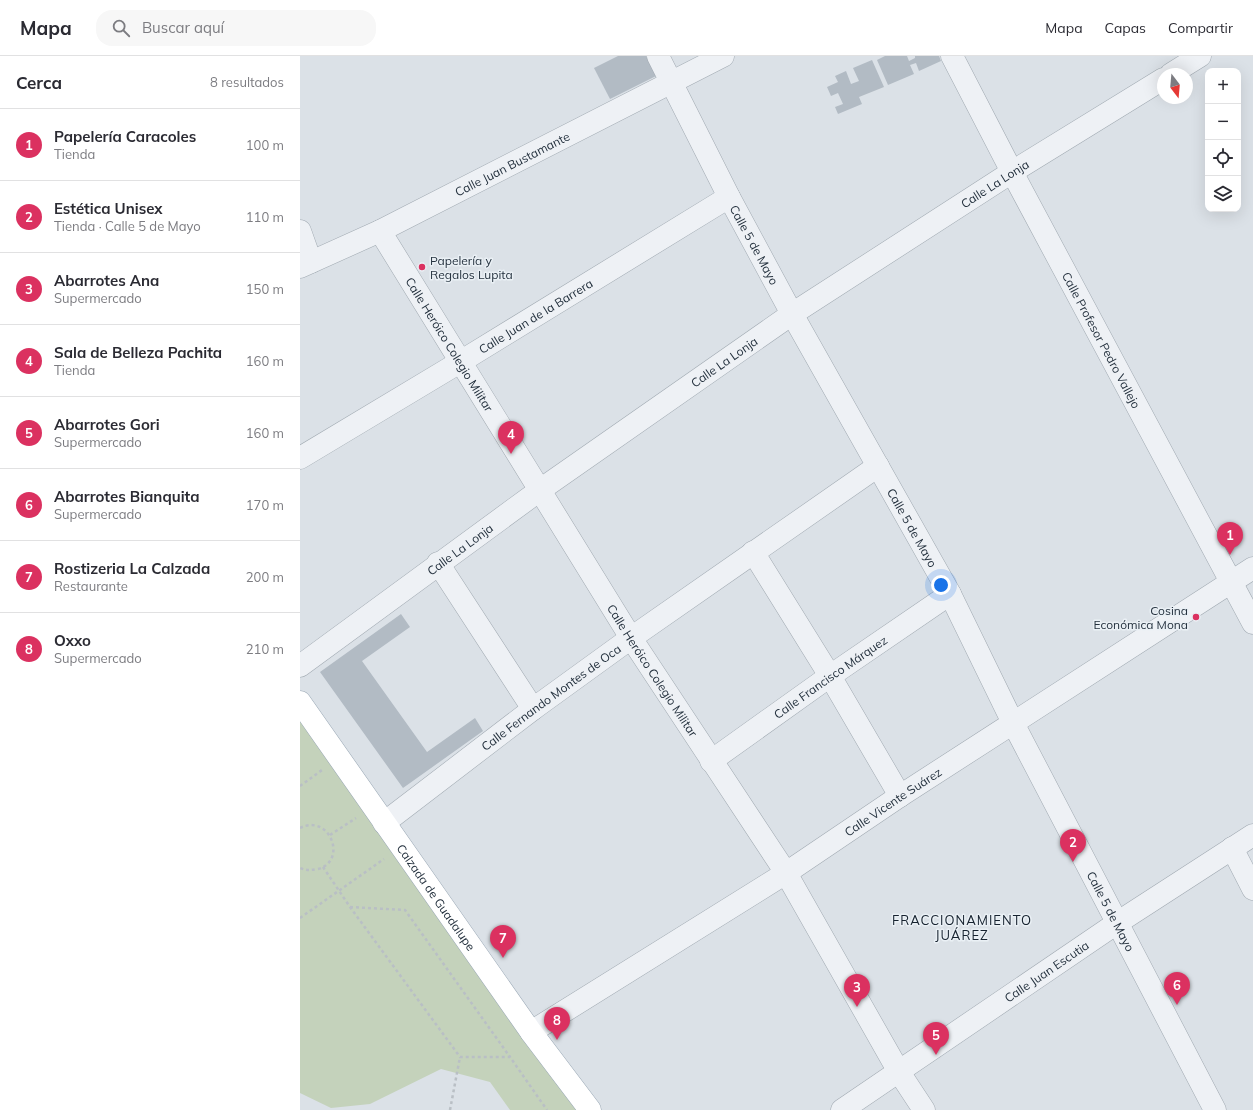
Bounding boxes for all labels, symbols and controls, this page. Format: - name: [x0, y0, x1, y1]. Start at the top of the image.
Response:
- search box: [96, 10, 376, 46]
- text: Mapa: [20, 16, 72, 40]
- icon: search: [110, 17, 132, 39]
- text: Buscar aquí: [142, 18, 224, 37]
- text: Mapa: [1045, 19, 1083, 37]
- text: Capas: [1105, 19, 1146, 37]
- text: Compartir: [1168, 19, 1233, 37]
- north arrow: [1157, 68, 1193, 104]
- map controls: [1205, 68, 1241, 212]
- button: +: [1205, 68, 1241, 104]
- text: Cerca: [16, 72, 62, 93]
- text: 8 resultados: [210, 74, 284, 90]
- button: −: [1205, 104, 1241, 140]
- text: Papelería Caracoles: [54, 127, 196, 146]
- street label: Calle Juan Bustamante: [452, 128, 572, 199]
- text: 1: [25, 137, 33, 153]
- text: 100 m: [246, 137, 284, 153]
- button: locate: [1205, 140, 1241, 176]
- text: Tienda: [54, 146, 95, 162]
- street label: Calle La Lonja: [958, 156, 1031, 211]
- button: layers: [1205, 176, 1241, 212]
- text: Estética Unisex: [54, 199, 163, 218]
- street label: Calle 5 de Mayo: [727, 202, 782, 287]
- text: 2: [25, 209, 33, 225]
- text: 110 m: [246, 209, 284, 225]
- text: Tienda · Calle 5 de Mayo: [54, 218, 201, 234]
- place label: Papelería y Regalos Lupita: [430, 253, 513, 282]
- marker: Papelería y Regalos Lupita: [417, 262, 427, 272]
- street label: Calle Profesor Pedro Vallejo: [1059, 269, 1144, 411]
- text: Abarrotes Ana: [54, 271, 159, 290]
- street label: Calle Heróico Colegio Militar: [403, 274, 497, 415]
- street label: Calle Juan de la Barrera: [476, 275, 595, 356]
- text: 3: [25, 281, 33, 297]
- text: 150 m: [246, 281, 284, 297]
- text: Supermercado: [54, 290, 142, 306]
- street label: Calle La Lonja: [688, 333, 760, 390]
- text: Sala de Belleza Pachita: [54, 343, 222, 362]
- text: 4: [25, 353, 33, 369]
- text: 160 m: [246, 353, 284, 369]
- text: Tienda: [54, 362, 95, 378]
- text: Abarrotes Gori: [54, 415, 160, 434]
- pin: 4: [498, 421, 524, 454]
- text: 5: [25, 425, 33, 441]
- text: 160 m: [246, 425, 284, 441]
- text: Supermercado: [54, 434, 142, 450]
- street label: Calle 5 de Mayo: [884, 485, 941, 570]
- text: Abarrotes Bianquita: [54, 487, 200, 506]
- text: 6: [25, 497, 33, 513]
- text: 170 m: [246, 497, 284, 513]
- text: Supermercado: [54, 506, 142, 522]
- street label: Calle La Lonja: [424, 520, 496, 578]
- pin: 1: [1217, 522, 1243, 555]
- text: Rostizeria La Calzada: [54, 559, 210, 578]
- text: 7: [25, 569, 33, 585]
- text: 200 m: [246, 569, 284, 585]
- your location: [931, 575, 951, 595]
- text: Restaurante: [54, 578, 128, 594]
- street label: Calle Heróico Colegio Militar: [604, 601, 702, 740]
- place label: Cosina Económica Mona: [1093, 603, 1188, 632]
- marker: Cosina Económica Mona: [1191, 612, 1201, 622]
- text: Oxxo: [54, 631, 91, 650]
- street label: Calle Francisco Márquez: [770, 632, 890, 721]
- text: 8: [25, 641, 33, 657]
- text: 210 m: [246, 641, 284, 657]
- street label: Calle Fernando Montes de Oca: [478, 641, 623, 754]
- text: Supermercado: [54, 650, 142, 666]
- street label: Calle Vicente Suárez: [841, 764, 944, 839]
- pin: 2: [1060, 829, 1086, 862]
- street label: Calzada de Guadalupe: [394, 841, 479, 953]
- street label: Calle 5 de Mayo: [1084, 868, 1138, 954]
- district label: FRACCIONAMIENTO JUÁREZ: [892, 912, 1032, 943]
- pin: 7: [490, 925, 516, 958]
- street label: Calle Juan Escutia: [1001, 937, 1091, 1005]
- pin: 6: [1164, 972, 1190, 1005]
- pin: 3: [844, 974, 870, 1007]
- pin: 8: [544, 1007, 570, 1040]
- pin: 5: [923, 1022, 949, 1055]

